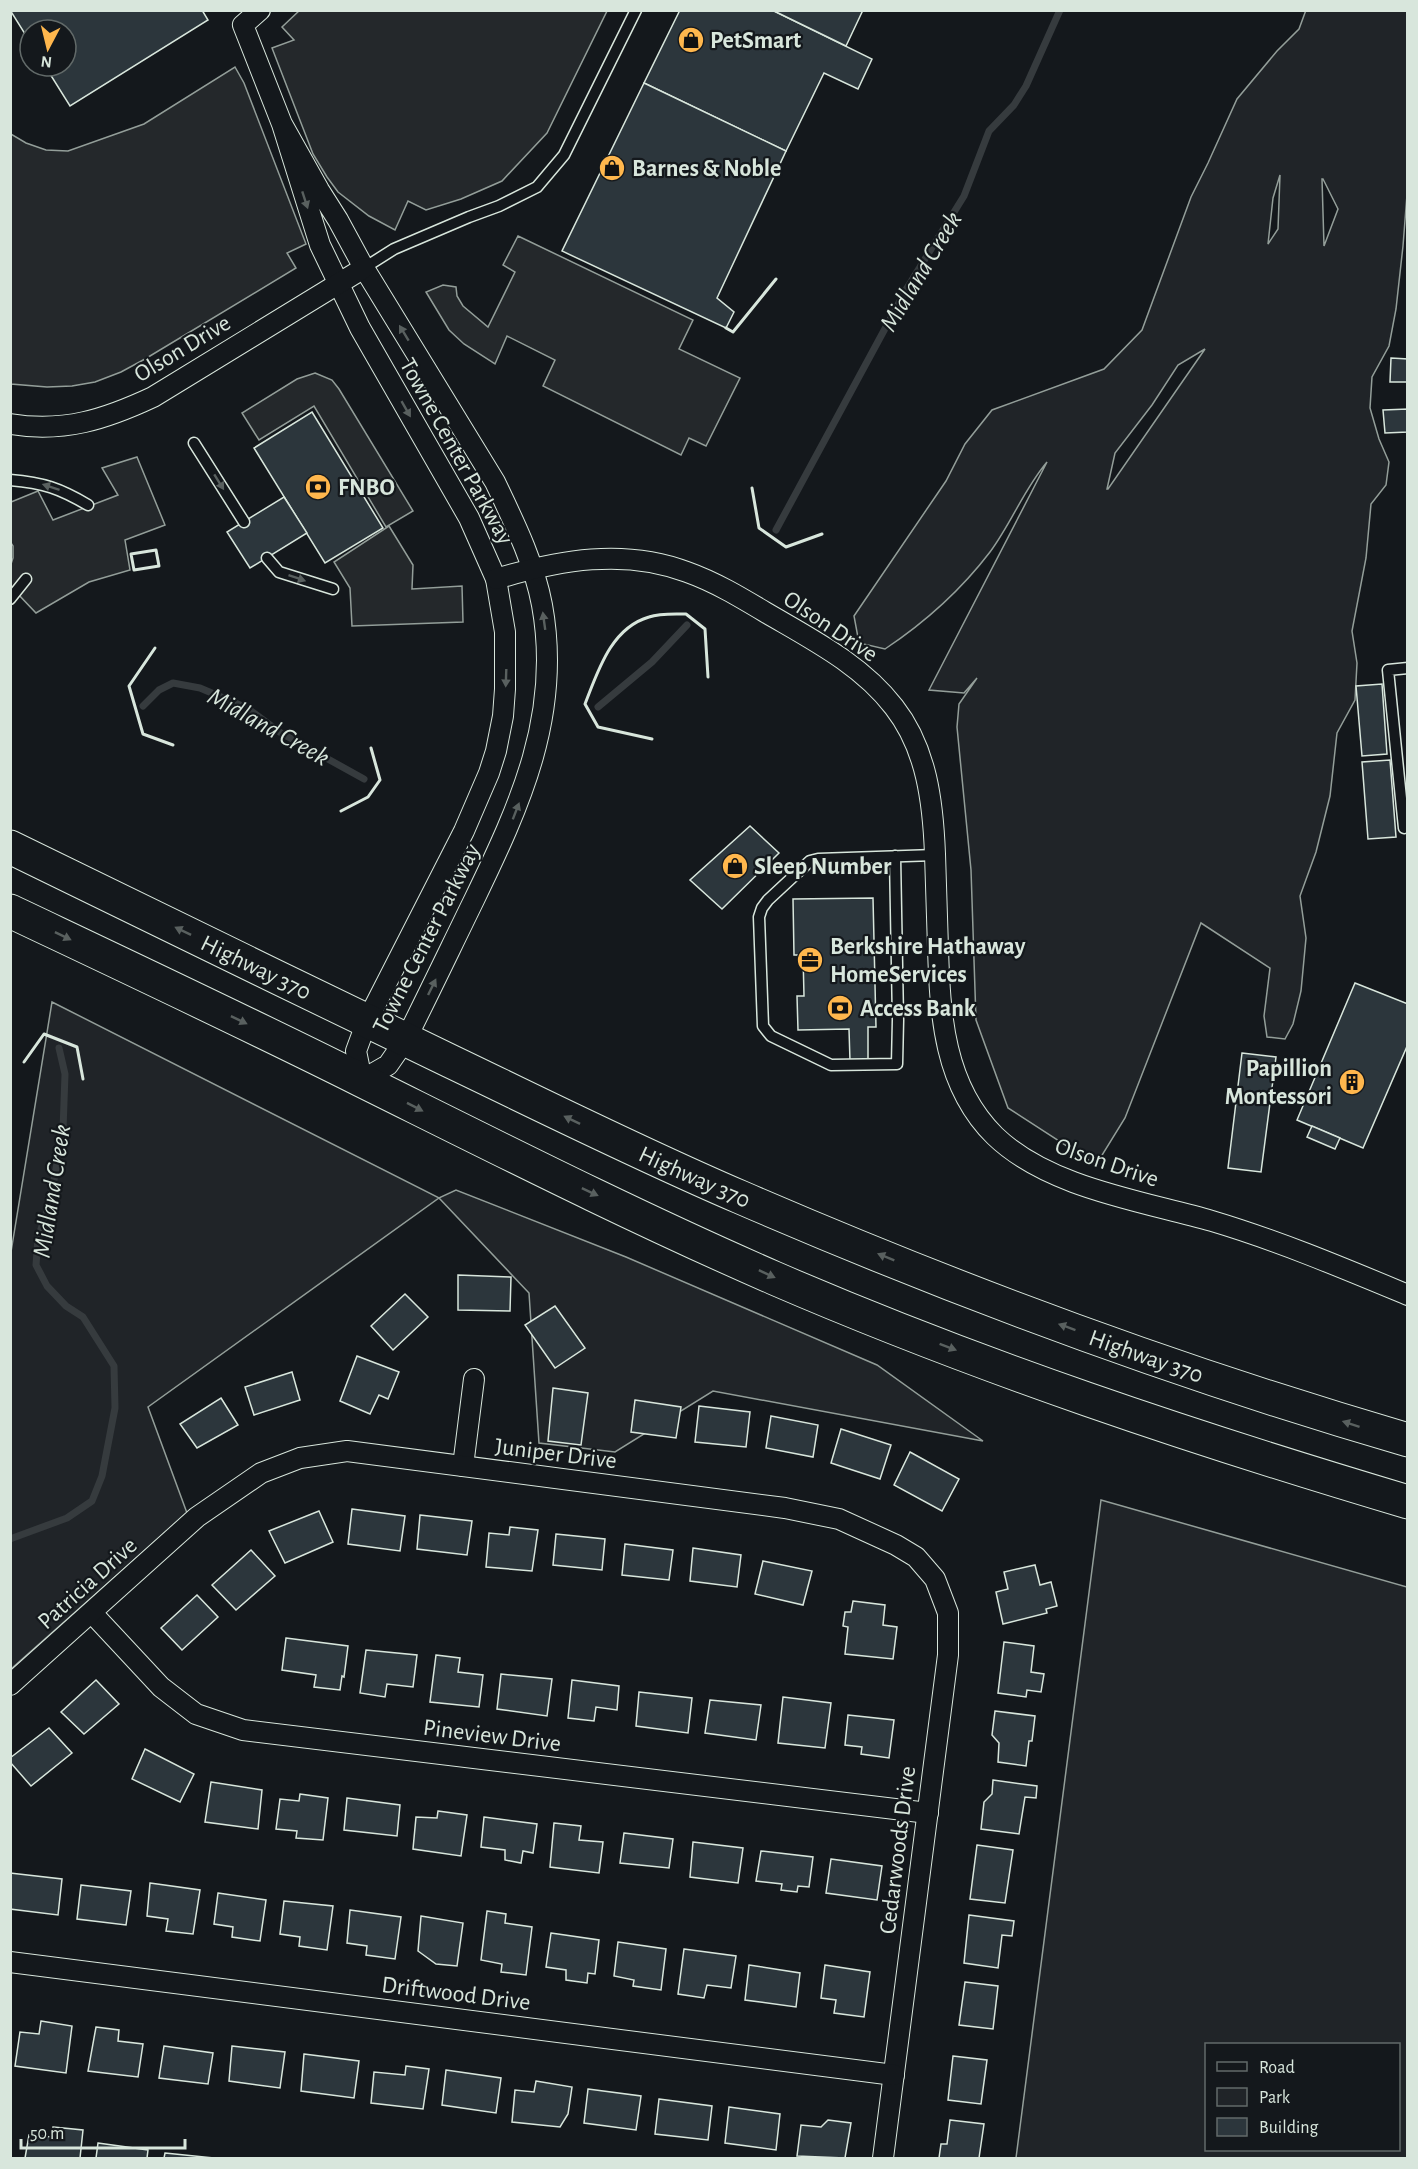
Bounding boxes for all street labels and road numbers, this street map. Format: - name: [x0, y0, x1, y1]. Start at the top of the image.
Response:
- street label: Olson Drive: [130, 311, 235, 387]
- street label: Towne Center Parkway: [395, 354, 517, 549]
- street label: Olson Drive: [779, 587, 882, 667]
- street label: Towne Center Parkway: [369, 840, 485, 1037]
- street label: Highway 370: [197, 931, 315, 1005]
- street label: Olson Drive: [1052, 1134, 1162, 1192]
- street label: Highway 370: [635, 1142, 754, 1213]
- street label: Highway 370: [1086, 1326, 1206, 1388]
- street label: Juniper Drive: [494, 1435, 618, 1473]
- street label: Patricia Drive: [33, 1533, 142, 1634]
- street label: Pineview Drive: [422, 1716, 562, 1756]
- street label: Cedarwoods Drive: [876, 1765, 920, 1935]
- street label: Driftwood Drive: [380, 1973, 532, 2015]

